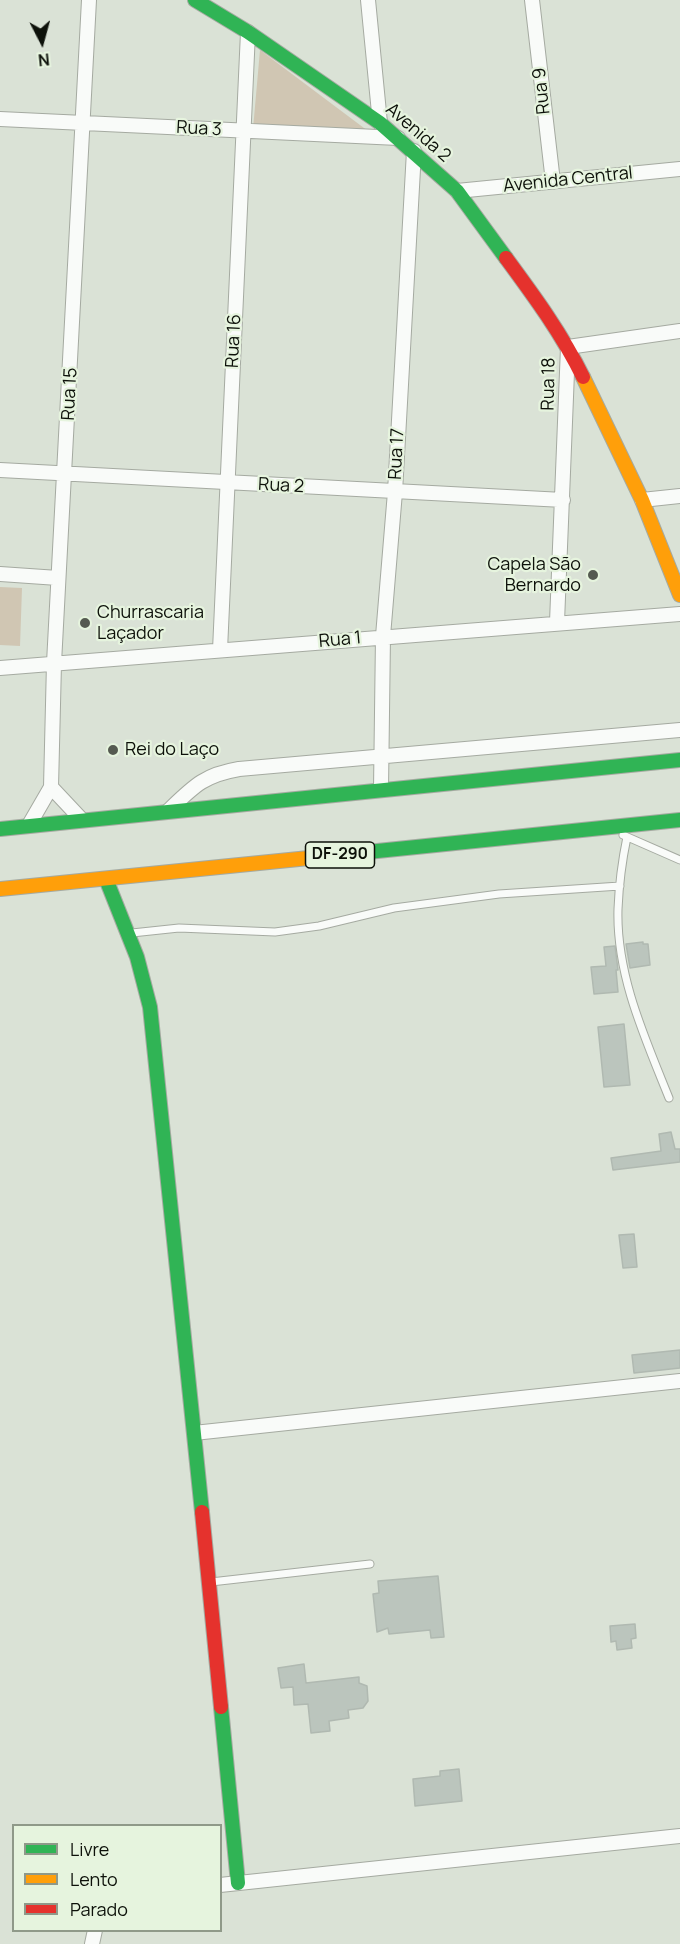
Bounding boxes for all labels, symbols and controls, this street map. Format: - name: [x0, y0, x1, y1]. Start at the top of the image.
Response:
- north arrow: [12, 12, 72, 72]
- text: N: [37, 48, 51, 71]
- street label: Rua 9: [529, 67, 555, 115]
- street label: Avenida 2: [381, 99, 455, 167]
- street label: Rua 3: [176, 117, 222, 141]
- street label: Avenida Central: [502, 162, 634, 198]
- street label: Rua 16: [222, 314, 246, 368]
- street label: Rua 18: [538, 357, 560, 411]
- street label: Rua 15: [58, 367, 82, 421]
- street label: Rua 17: [385, 428, 409, 480]
- street label: Rua 2: [258, 474, 304, 498]
- place label: Capela São Bernardo: [487, 554, 581, 596]
- marker: Capela São Bernardo: [586, 568, 600, 582]
- place label: Churrascaria Laçador: [97, 602, 204, 644]
- marker: Churrascaria Laçador: [78, 616, 92, 630]
- street label: Rua 1: [318, 627, 362, 653]
- place label: Rei do Laço: [125, 739, 219, 761]
- marker: Rei do Laço: [106, 743, 120, 757]
- road number: DF-290: [306, 842, 374, 868]
- legend: [12, 1824, 222, 1932]
- text: Livre: [70, 1837, 109, 1861]
- text: Lento: [70, 1867, 118, 1891]
- text: Parado: [70, 1897, 128, 1921]

